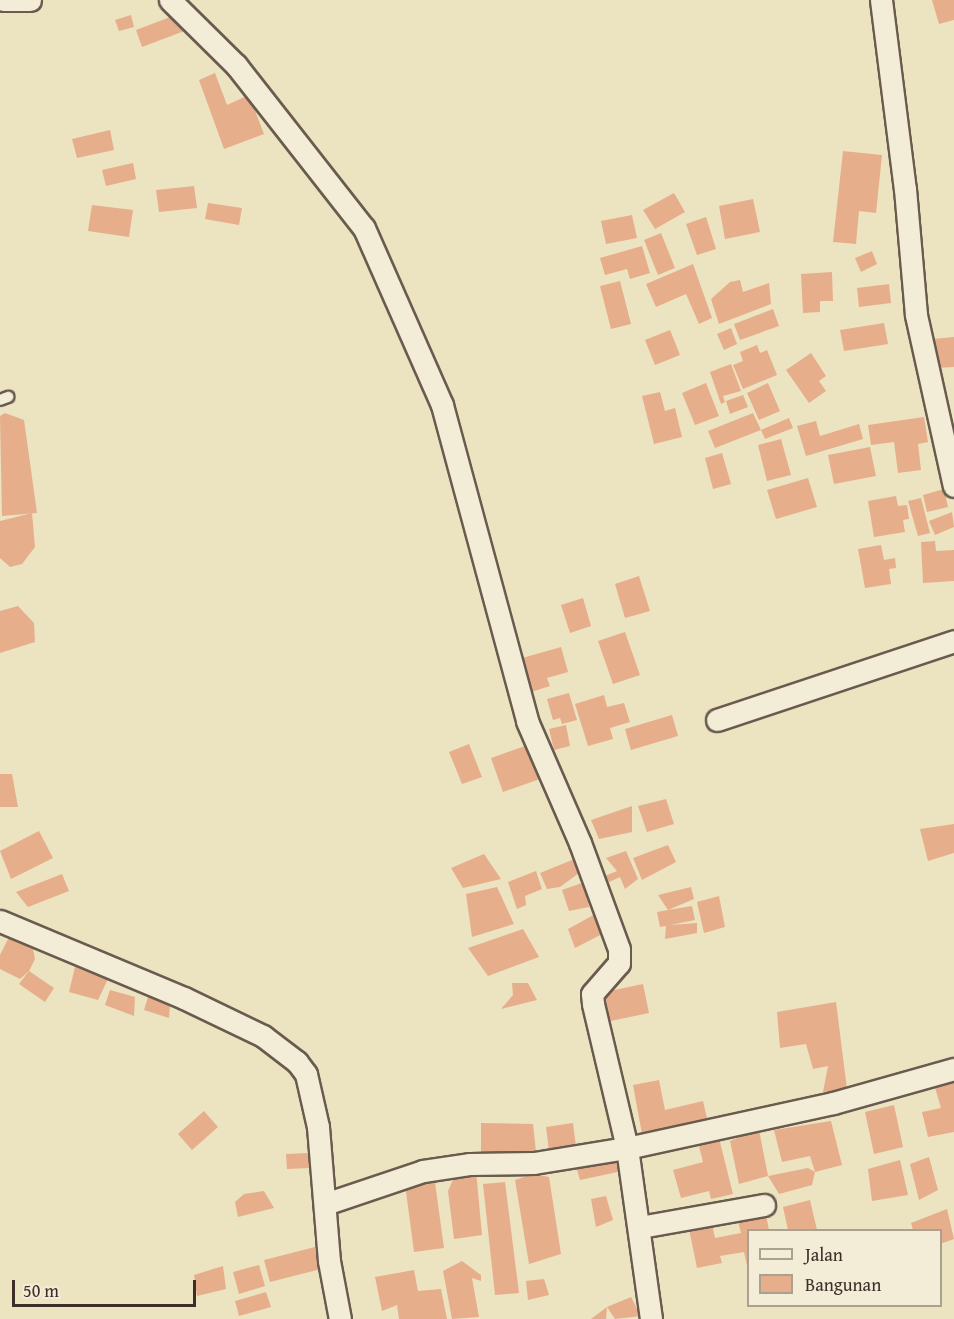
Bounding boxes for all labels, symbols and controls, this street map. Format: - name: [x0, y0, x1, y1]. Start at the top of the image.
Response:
- legend: [747, 1229, 942, 1307]
- text: Jalan: [805, 1241, 843, 1268]
- scale bar: [15, 1268, 200, 1306]
- text: Bangunan: [805, 1271, 881, 1298]
- text: 50 m: [23, 1277, 59, 1304]

